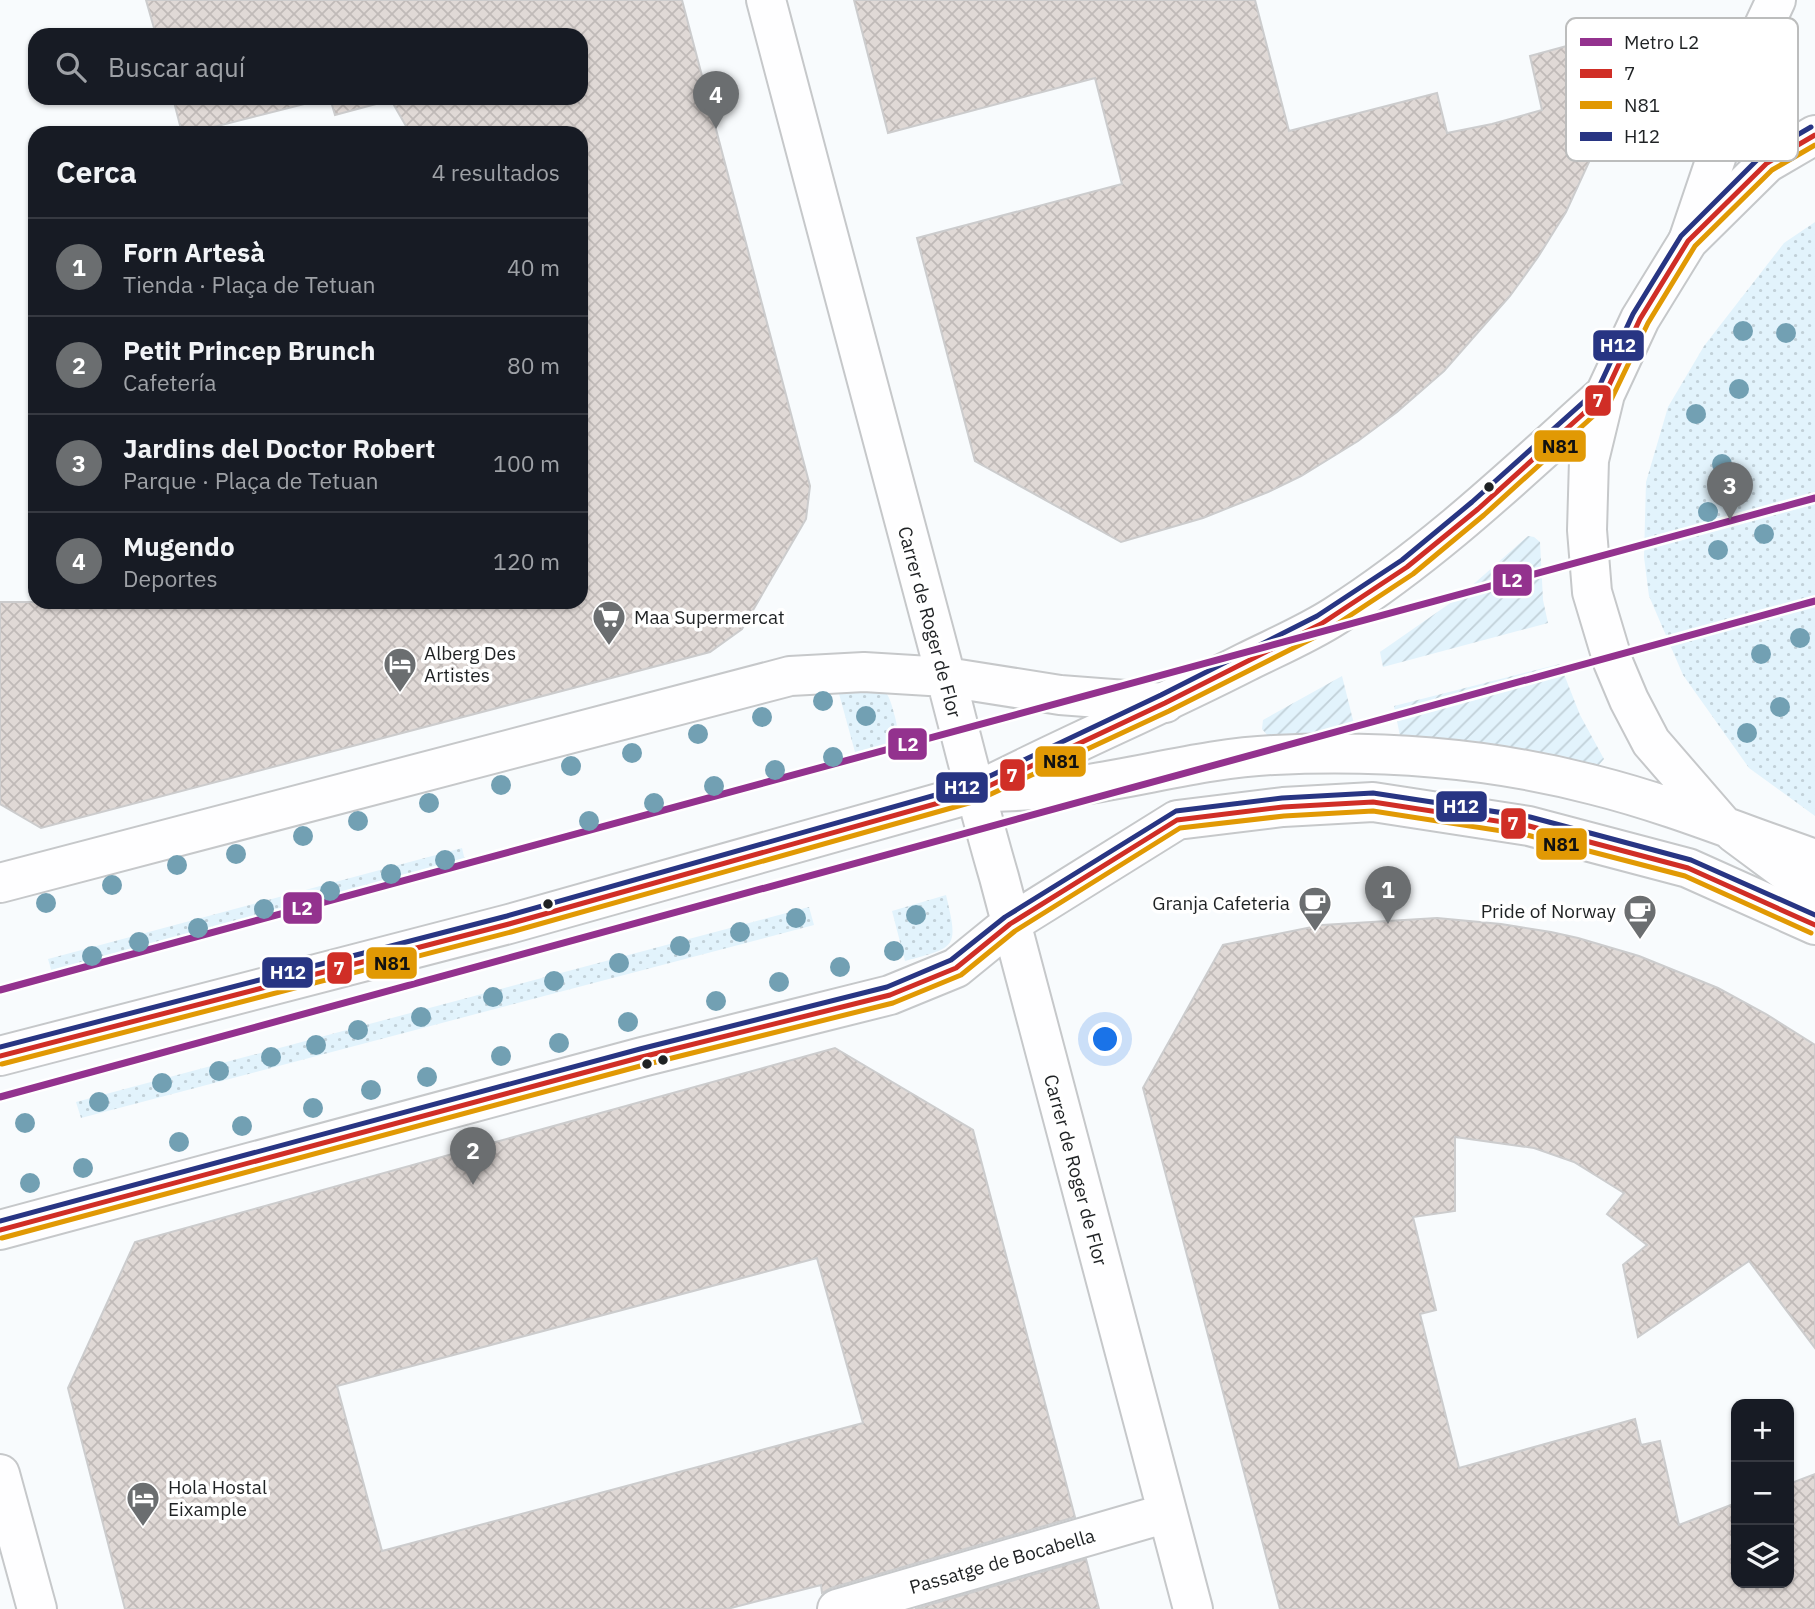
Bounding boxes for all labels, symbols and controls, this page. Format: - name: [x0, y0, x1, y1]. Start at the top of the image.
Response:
- legend: [1566, 18, 1798, 161]
- search box: [28, 28, 588, 105]
- text: Metro L2: [1624, 30, 1699, 54]
- icon: search: [52, 48, 90, 86]
- text: Buscar aquí: [108, 50, 245, 84]
- text: 7: [1624, 61, 1635, 85]
- pin: 4: [693, 71, 739, 129]
- text: N81: [1624, 93, 1660, 117]
- text: H12: [1624, 124, 1660, 148]
- text: Cerca: [56, 152, 137, 191]
- text: 4 resultados: [432, 157, 560, 187]
- text: Forn Artesà: [123, 235, 265, 269]
- text: 1: [72, 252, 86, 282]
- text: 40 m: [507, 252, 560, 282]
- text: Tienda · Plaça de Tetuan: [123, 269, 376, 299]
- line badge: H12: [1592, 329, 1645, 362]
- text: Petit Princep Brunch: [123, 333, 376, 367]
- text: H12: [1600, 333, 1636, 357]
- text: 2: [72, 350, 86, 380]
- text: 80 m: [507, 350, 560, 380]
- text: Cafetería: [123, 367, 217, 397]
- line badge: 7: [1584, 384, 1612, 417]
- text: 7: [1592, 388, 1604, 412]
- line badge: N81: [1533, 429, 1587, 463]
- text: Jardins del Doctor Robert: [123, 431, 435, 465]
- text: N81: [1542, 434, 1579, 458]
- text: 3: [72, 448, 86, 478]
- text: 100 m: [493, 448, 560, 478]
- pin: 3: [1707, 462, 1753, 520]
- text: Parque · Plaça de Tetuan: [123, 465, 379, 495]
- unlabelled marker: [1482, 480, 1496, 494]
- street label: Carrer de Roger de Flor: [893, 524, 967, 720]
- text: Mugendo: [123, 529, 235, 563]
- text: 4: [72, 546, 86, 576]
- text: 120 m: [493, 546, 560, 576]
- text: Deportes: [123, 563, 218, 593]
- line badge: L2: [1492, 563, 1533, 597]
- text: L2: [1501, 568, 1523, 592]
- supermarket icon: Maa Supermercat: [590, 598, 628, 647]
- place label: Maa Supermercat: [634, 605, 785, 629]
- place label: Alberg Des Artistes: [424, 641, 516, 687]
- hotel icon: Alberg Des Artistes: [381, 645, 419, 694]
- line badge: L2: [887, 727, 928, 761]
- text: L2: [897, 732, 919, 756]
- line badge: N81: [1034, 745, 1087, 778]
- text: N81: [1043, 749, 1080, 773]
- line badge: 7: [999, 758, 1026, 792]
- text: 7: [1006, 763, 1018, 787]
- line badge: H12: [935, 771, 989, 804]
- text: H12: [944, 775, 980, 799]
- line badge: H12: [1435, 790, 1488, 823]
- text: H12: [1443, 794, 1479, 818]
- line badge: 7: [1500, 807, 1527, 840]
- text: 7: [1507, 811, 1519, 835]
- line badge: N81: [1535, 827, 1588, 861]
- text: N81: [1543, 832, 1580, 856]
- pin: 1: [1365, 866, 1411, 924]
- cafe icon: Granja Cafeteria: [1296, 884, 1334, 933]
- line badge: L2: [282, 891, 323, 925]
- place label: Granja Cafeteria: [1152, 891, 1290, 915]
- cafe icon: Pride of Norway: [1621, 892, 1659, 941]
- text: L2: [291, 896, 313, 920]
- unlabelled marker: [541, 897, 555, 911]
- place label: Pride of Norway: [1481, 899, 1617, 923]
- line badge: N81: [365, 946, 418, 980]
- line badge: 7: [326, 951, 353, 985]
- text: N81: [374, 951, 411, 975]
- line badge: H12: [261, 956, 314, 989]
- text: 7: [333, 956, 345, 980]
- text: H12: [270, 960, 306, 984]
- your location: [1088, 1022, 1122, 1056]
- unlabelled marker: [656, 1053, 670, 1067]
- unlabelled marker: [640, 1057, 654, 1071]
- street label: Carrer de Roger de Flor: [1039, 1072, 1113, 1268]
- pin: 2: [450, 1127, 496, 1185]
- map controls: [1731, 1399, 1794, 1588]
- button: +: [1731, 1399, 1794, 1462]
- button: −: [1731, 1462, 1794, 1525]
- place label: Hola Hostal Eixample: [168, 1475, 267, 1521]
- hotel icon: Hola Hostal Eixample: [124, 1479, 162, 1528]
- street label: Passatge de Bocabella: [906, 1523, 1098, 1599]
- button: layers: [1731, 1525, 1794, 1588]

